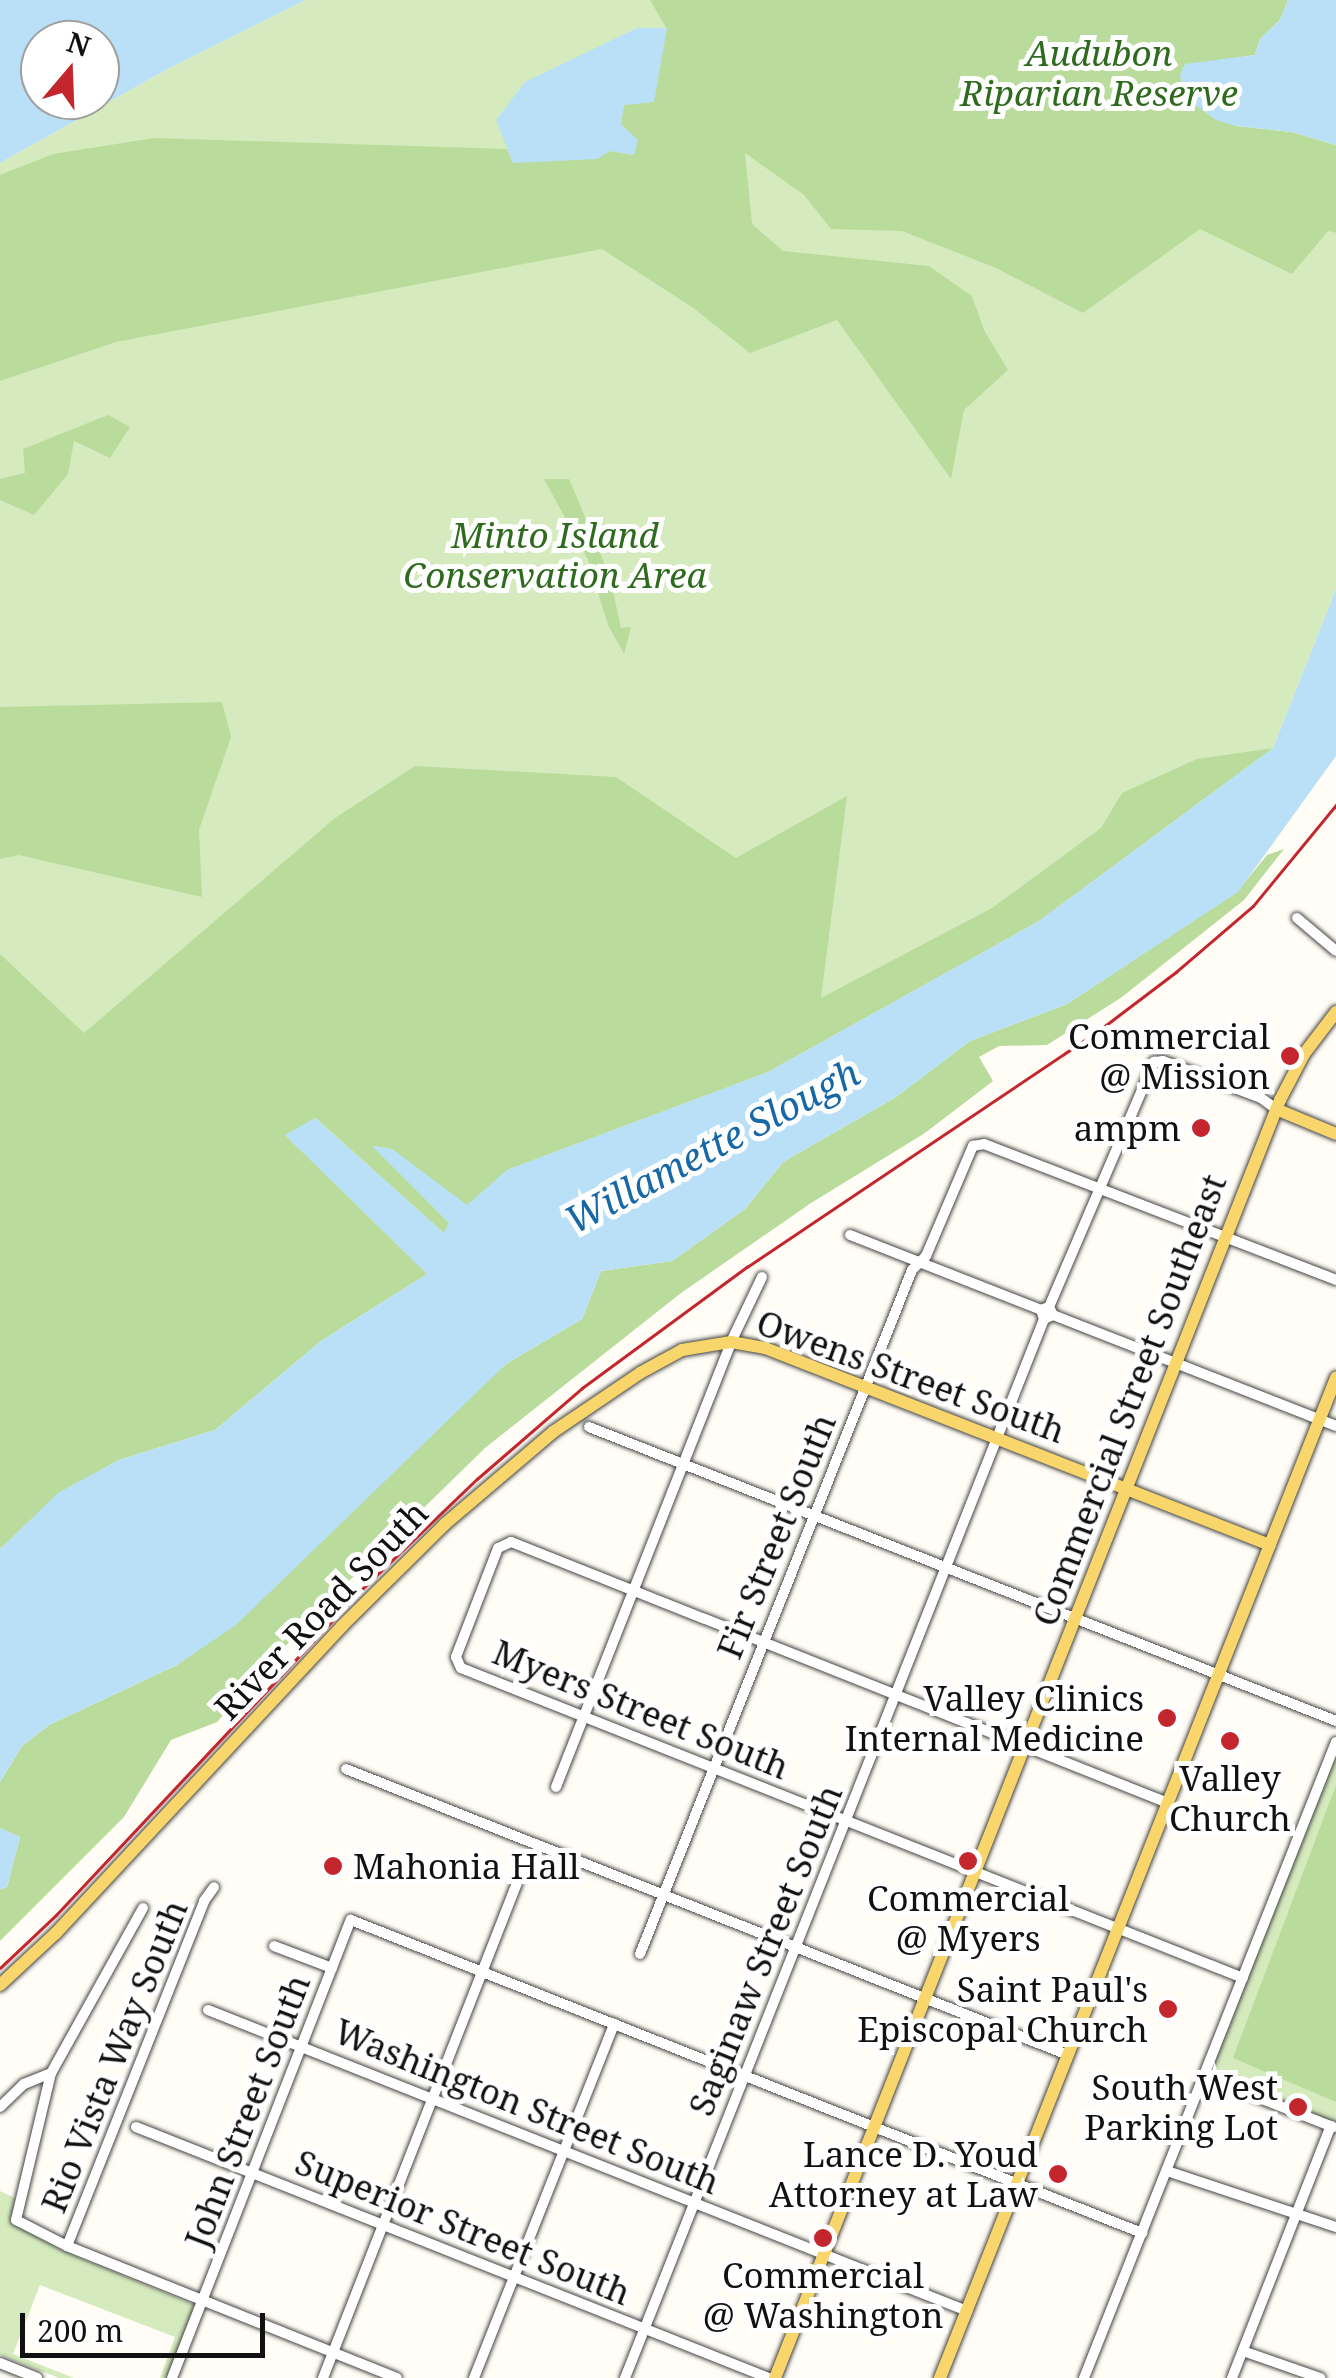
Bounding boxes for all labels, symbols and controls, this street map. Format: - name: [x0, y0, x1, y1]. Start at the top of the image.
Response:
- north arrow: [20, 20, 120, 120]
- text: N: [62, 22, 96, 65]
- park label: Audubon Riparian Reserve: [960, 32, 1238, 114]
- park label: Minto Island Conservation Area: [403, 514, 707, 596]
- place label: Commercial @ Mission: [1068, 1015, 1270, 1097]
- marker: Commercial @ Mission: [1279, 1045, 1301, 1067]
- water label: Willamette Slough: [557, 1049, 867, 1243]
- place label: ampm: [1074, 1107, 1181, 1149]
- marker: ampm: [1190, 1117, 1212, 1139]
- street label: Commercial Street Southeast: [1023, 1168, 1235, 1632]
- street label: Owens Street South: [751, 1301, 1071, 1451]
- street label: Fir Street South: [708, 1408, 844, 1664]
- street label: River Road South: [206, 1492, 436, 1728]
- street label: Myers Street South: [487, 1630, 795, 1788]
- place label: Valley Clinics Internal Medicine: [845, 1677, 1144, 1759]
- marker: Valley Clinics Internal Medicine: [1154, 1705, 1180, 1731]
- marker: Valley Church: [1219, 1730, 1241, 1752]
- place label: Valley Church: [1169, 1757, 1291, 1839]
- street label: Saginaw Street South: [679, 1778, 851, 2122]
- place label: Mahonia Hall: [353, 1845, 580, 1887]
- marker: Commercial @ Myers: [957, 1850, 979, 1872]
- marker: Mahonia Hall: [322, 1855, 344, 1877]
- place label: Commercial @ Myers: [867, 1877, 1069, 1959]
- street label: Rio Vista Way South: [32, 1894, 196, 2218]
- street label: John Street South: [176, 1968, 318, 2254]
- place label: Saint Paul's Episcopal Church: [857, 1968, 1148, 2050]
- marker: Saint Paul's Episcopal Church: [1157, 1998, 1179, 2020]
- street label: Washington Street South: [328, 2009, 726, 2203]
- place label: South West Parking Lot: [1084, 2066, 1278, 2148]
- marker: South West Parking Lot: [1287, 2096, 1309, 2118]
- place label: Lance D. Youd Attorney at Law: [769, 2133, 1038, 2215]
- street label: Superior Street South: [289, 2141, 637, 2313]
- marker: Lance D. Youd Attorney at Law: [1047, 2163, 1069, 2185]
- marker: Commercial @ Washington: [812, 2227, 834, 2249]
- place label: Commercial @ Washington: [703, 2254, 943, 2336]
- scale bar: [25, 2293, 270, 2355]
- text: 200 m: [37, 2310, 123, 2351]

